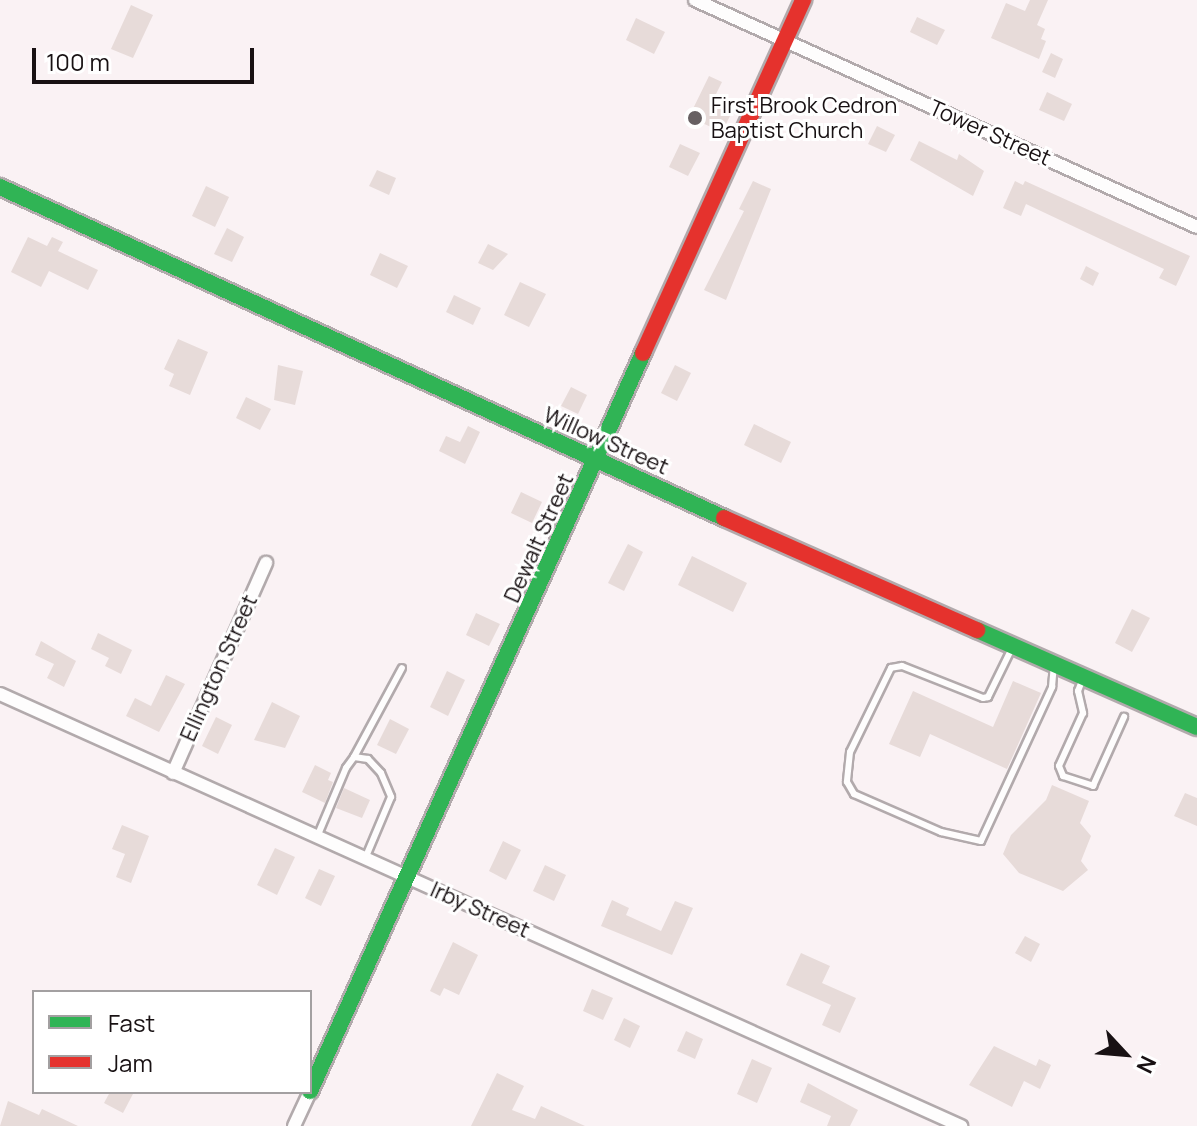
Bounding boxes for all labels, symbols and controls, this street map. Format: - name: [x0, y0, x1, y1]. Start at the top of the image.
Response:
- scale bar: [36, 32, 258, 82]
- text: 100 m: [46, 45, 110, 78]
- place label: First Brook Cedron Baptist Church: [711, 92, 897, 144]
- street label: Tower Street: [925, 94, 1055, 172]
- marker: First Brook Cedron Baptist Church: [686, 109, 704, 127]
- street label: Willow Street: [539, 402, 673, 480]
- street label: Dewalt Street: [499, 469, 579, 607]
- street label: Ellington Street: [175, 591, 263, 745]
- street label: Irby Street: [426, 876, 534, 944]
- legend: [32, 990, 312, 1094]
- text: Fast: [108, 1006, 155, 1039]
- north arrow: [1085, 1014, 1165, 1094]
- text: Jam: [108, 1046, 153, 1079]
- text: N: [1130, 1051, 1164, 1078]

